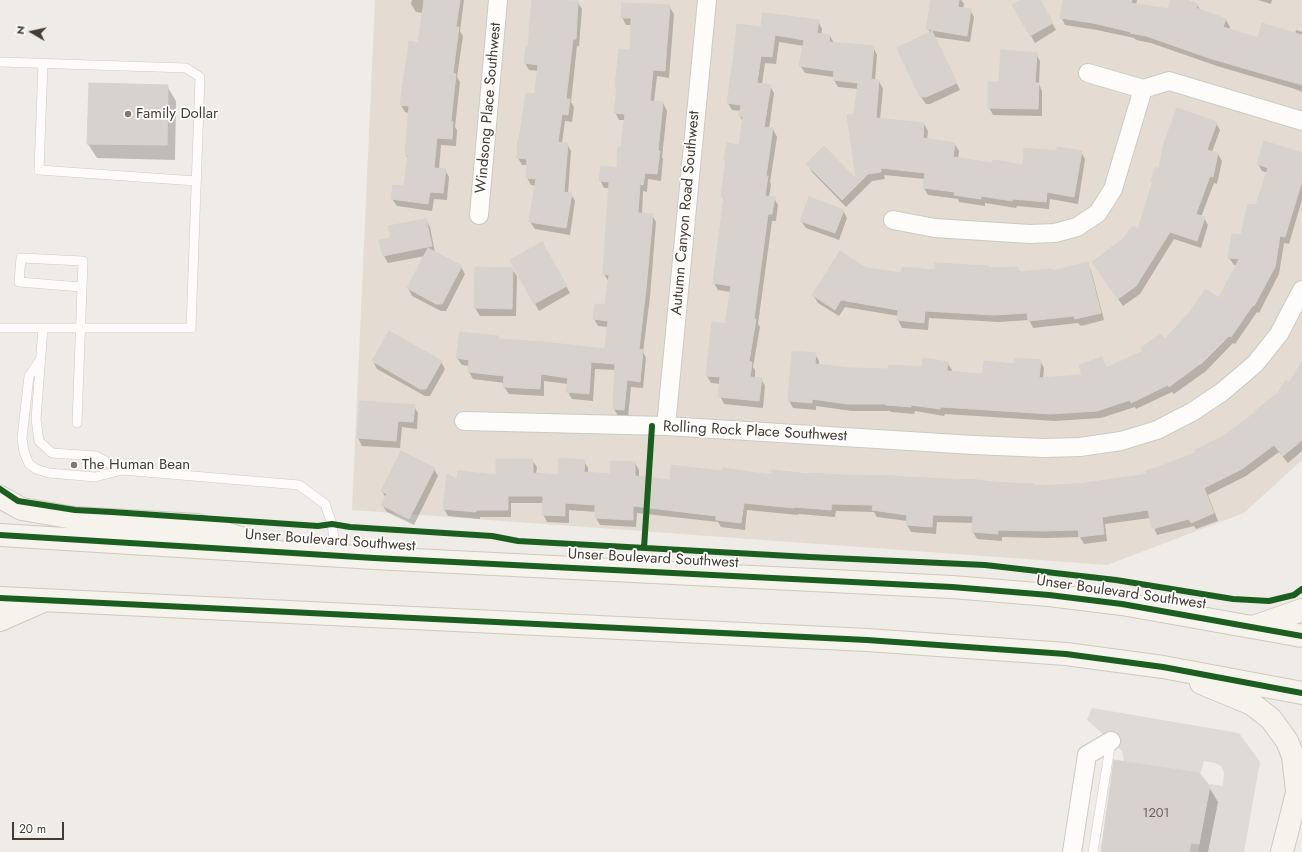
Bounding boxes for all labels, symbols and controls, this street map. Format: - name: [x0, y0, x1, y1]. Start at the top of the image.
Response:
- north arrow: [12, 12, 52, 52]
- street label: Windsong Place Southwest: [473, 22, 505, 194]
- text: N: [12, 25, 29, 36]
- place label: Family Dollar: [136, 105, 218, 123]
- marker: Family Dollar: [123, 109, 133, 119]
- street label: Autumn Canyon Road Southwest: [668, 110, 704, 316]
- street label: Rolling Rock Place Southwest: [662, 418, 848, 446]
- place label: The Human Bean: [82, 456, 190, 474]
- marker: The Human Bean: [69, 460, 79, 470]
- street label: Unser Boulevard Southwest: [244, 526, 416, 556]
- street label: Unser Boulevard Southwest: [567, 546, 739, 572]
- street label: Unser Boulevard Southwest: [1035, 572, 1207, 614]
- house number: 1201: [1143, 806, 1169, 822]
- scale bar: [14, 814, 66, 840]
- text: 20 m: [19, 820, 46, 838]

